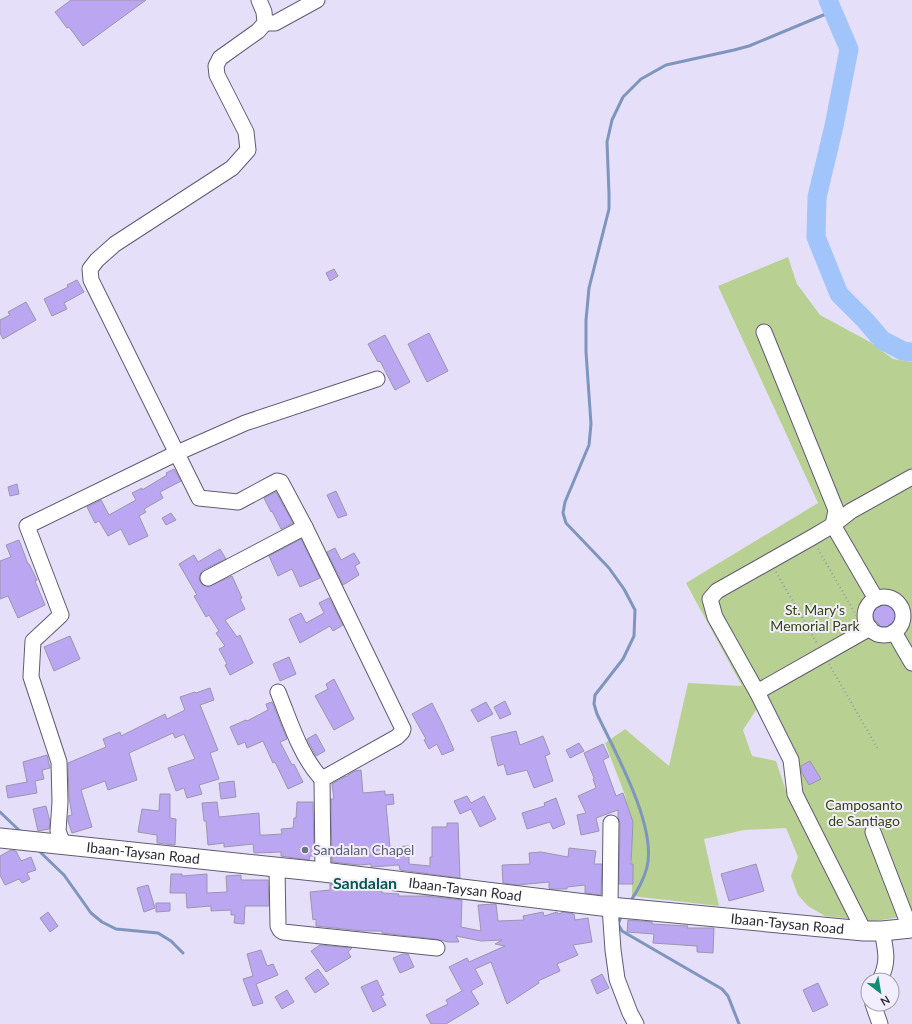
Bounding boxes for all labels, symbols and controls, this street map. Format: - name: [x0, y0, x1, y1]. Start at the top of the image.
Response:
- park label: St. Mary's Memorial Park: [770, 601, 861, 634]
- park label: Camposanto de Santiago: [825, 796, 903, 829]
- street label: Ibaan-Taysan Road: [86, 838, 201, 867]
- place label: Sandalan Chapel: [313, 841, 414, 858]
- marker: Sandalan Chapel: [300, 845, 310, 855]
- district label: Sandalan: [333, 873, 397, 892]
- street label: Ibaan-Taysan Road: [408, 874, 523, 904]
- street label: Ibaan-Taysan Road: [730, 909, 845, 937]
- north arrow: [860, 972, 900, 1012]
- text: N: [878, 993, 892, 1009]

